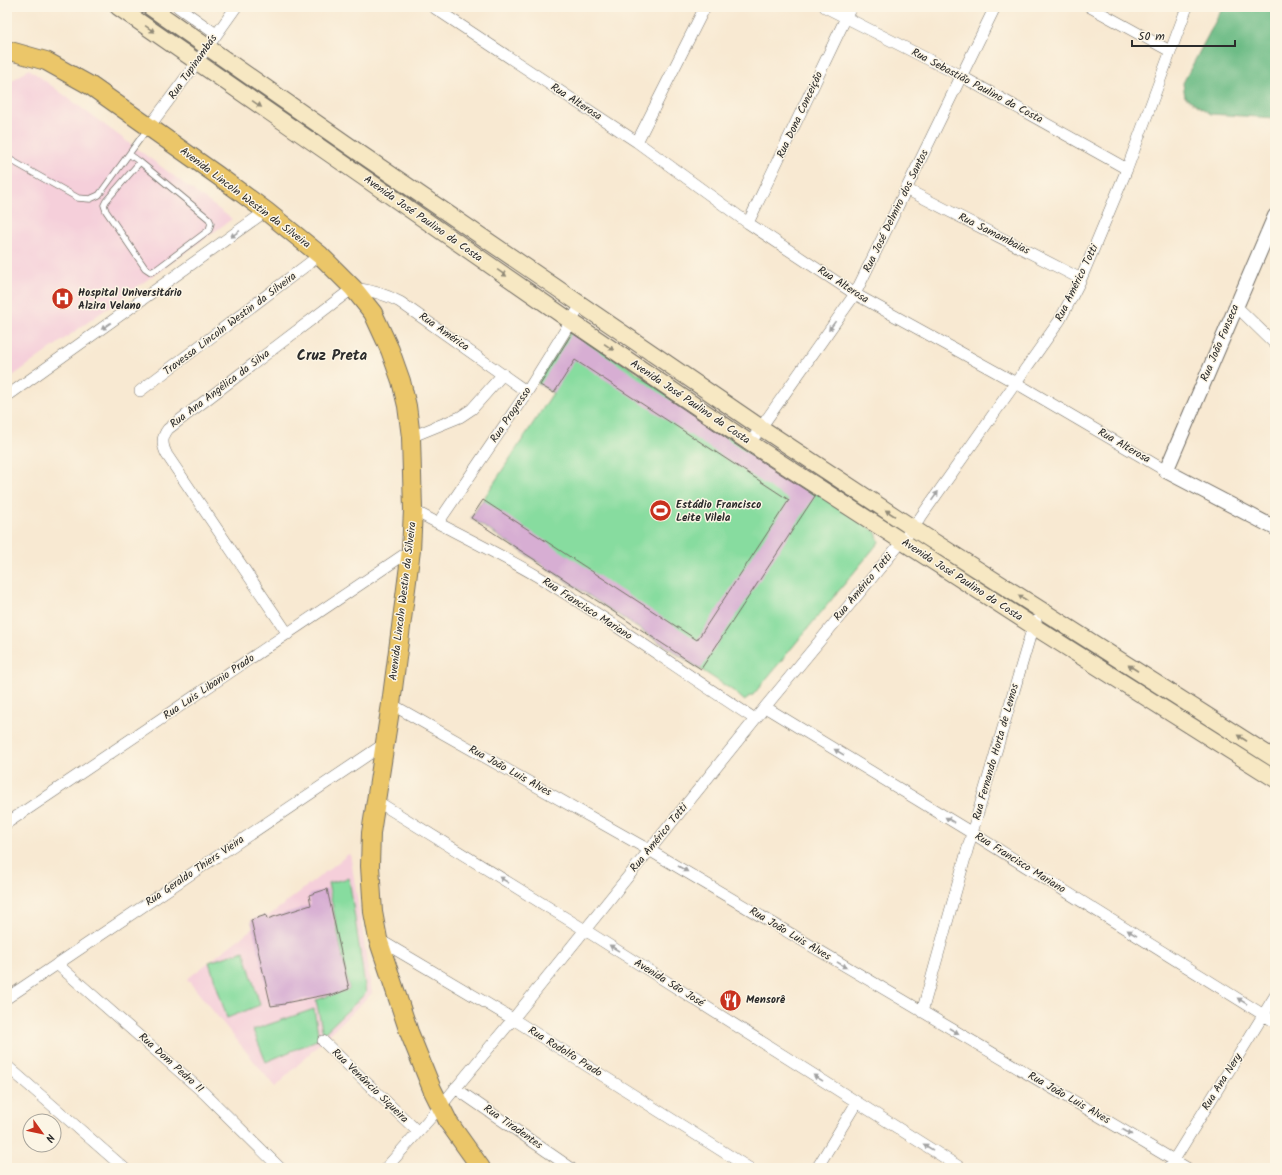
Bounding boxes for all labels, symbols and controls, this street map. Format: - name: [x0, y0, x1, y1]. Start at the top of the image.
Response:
- scale bar: [1132, 22, 1235, 48]
- one-way arrow: [145, 25, 156, 33]
- text: 50 m: [1138, 27, 1165, 46]
- street label: Rua Tupinambás: [164, 31, 222, 103]
- street label: Rua Sebastião Paulino da Costa: [908, 44, 1046, 128]
- street label: Rua Dona Conceição: [772, 69, 828, 161]
- street label: Rua Alterosa: [547, 79, 605, 125]
- one-way arrow: [251, 100, 262, 108]
- street label: Avenida Lincoln Westin da Silveira: [176, 143, 314, 253]
- street label: Rua José Delmiro dos Santos: [858, 146, 934, 276]
- street label: Avenida José Paulino da Costa: [360, 171, 486, 267]
- street label: Rua Samambaias: [955, 208, 1033, 260]
- one-way arrow: [229, 230, 240, 238]
- street label: Rua Américo Totti: [1050, 241, 1104, 325]
- street label: Rua Alterosa: [814, 262, 872, 308]
- street label: Travessa Lincoln Westin da Silveira: [159, 268, 301, 380]
- one-way arrow: [496, 270, 508, 277]
- place label: Hospital Universitário Alzira Velano: [78, 284, 182, 315]
- hospital icon: Hospital Universitário Alzira Velano: [50, 286, 76, 312]
- street label: Rua João Fonseca: [1196, 302, 1244, 384]
- street label: Rua América: [415, 308, 473, 356]
- one-way arrow: [828, 321, 836, 331]
- one-way arrow: [101, 322, 111, 330]
- one-way arrow: [604, 343, 614, 351]
- district label: Cruz Preta: [297, 344, 368, 368]
- street label: Rua Ana Angélica da Silva: [166, 345, 274, 433]
- street label: Avenida José Paulino da Costa: [626, 355, 754, 449]
- street label: Rua Progresso: [486, 383, 536, 447]
- street label: Rua Alterosa: [1094, 424, 1154, 468]
- one-way arrow: [931, 491, 939, 501]
- place label: Estádio Francisco Leite Vilela: [676, 496, 761, 527]
- sports icon: Estádio Francisco Leite Vilela: [648, 498, 674, 524]
- one-way arrow: [885, 509, 895, 517]
- street label: Avenida Lincoln Westin da Silveira: [384, 521, 422, 681]
- street label: Avenida José Paulino da Costa: [898, 534, 1026, 626]
- street label: Rua Américo Totti: [829, 549, 897, 625]
- street label: Rua Francisco Mariano: [538, 573, 636, 645]
- one-way arrow: [1017, 595, 1029, 602]
- street label: Rua Luis Libanio Prado: [160, 650, 258, 724]
- one-way arrow: [1127, 665, 1139, 672]
- street label: Rua Fernando Horta de Lemos: [968, 681, 1024, 822]
- one-way arrow: [1236, 735, 1248, 742]
- street label: Rua João Luis Alves: [465, 741, 555, 801]
- one-way arrow: [834, 748, 844, 756]
- street label: Rua Américo Totti: [626, 799, 693, 876]
- one-way arrow: [944, 816, 956, 823]
- street label: Rua Francisco Mariano: [971, 828, 1069, 898]
- street label: Rua Geraldo Thiers Vieira: [142, 831, 248, 911]
- one-way arrow: [677, 866, 689, 873]
- one-way arrow: [498, 876, 509, 883]
- street label: Rua João Luis Alves: [746, 902, 835, 966]
- one-way arrow: [1126, 929, 1138, 936]
- one-way arrow: [608, 945, 620, 952]
- street label: Avenida São José: [630, 954, 709, 1012]
- one-way arrow: [836, 961, 848, 968]
- restaurant icon: Mensorê: [717, 987, 743, 1013]
- place label: Mensorê: [746, 991, 786, 1009]
- one-way arrow: [1236, 998, 1248, 1005]
- street label: Rua Rodolfo Prado: [524, 1022, 606, 1082]
- one-way arrow: [948, 1027, 960, 1034]
- street label: Rua Dom Pedro II: [134, 1029, 208, 1097]
- street label: Rua Venâncio Siqueira: [327, 1044, 413, 1128]
- street label: Rua Ana Nery: [1197, 1049, 1247, 1114]
- street label: Rua João Luis Alves: [1024, 1067, 1114, 1129]
- one-way arrow: [812, 1074, 824, 1081]
- street label: Rua Tiradentes: [480, 1100, 547, 1154]
- north arrow: [22, 1113, 62, 1153]
- one-way arrow: [1121, 1129, 1133, 1136]
- text: N: [40, 1130, 59, 1146]
- one-way arrow: [923, 1143, 933, 1151]

